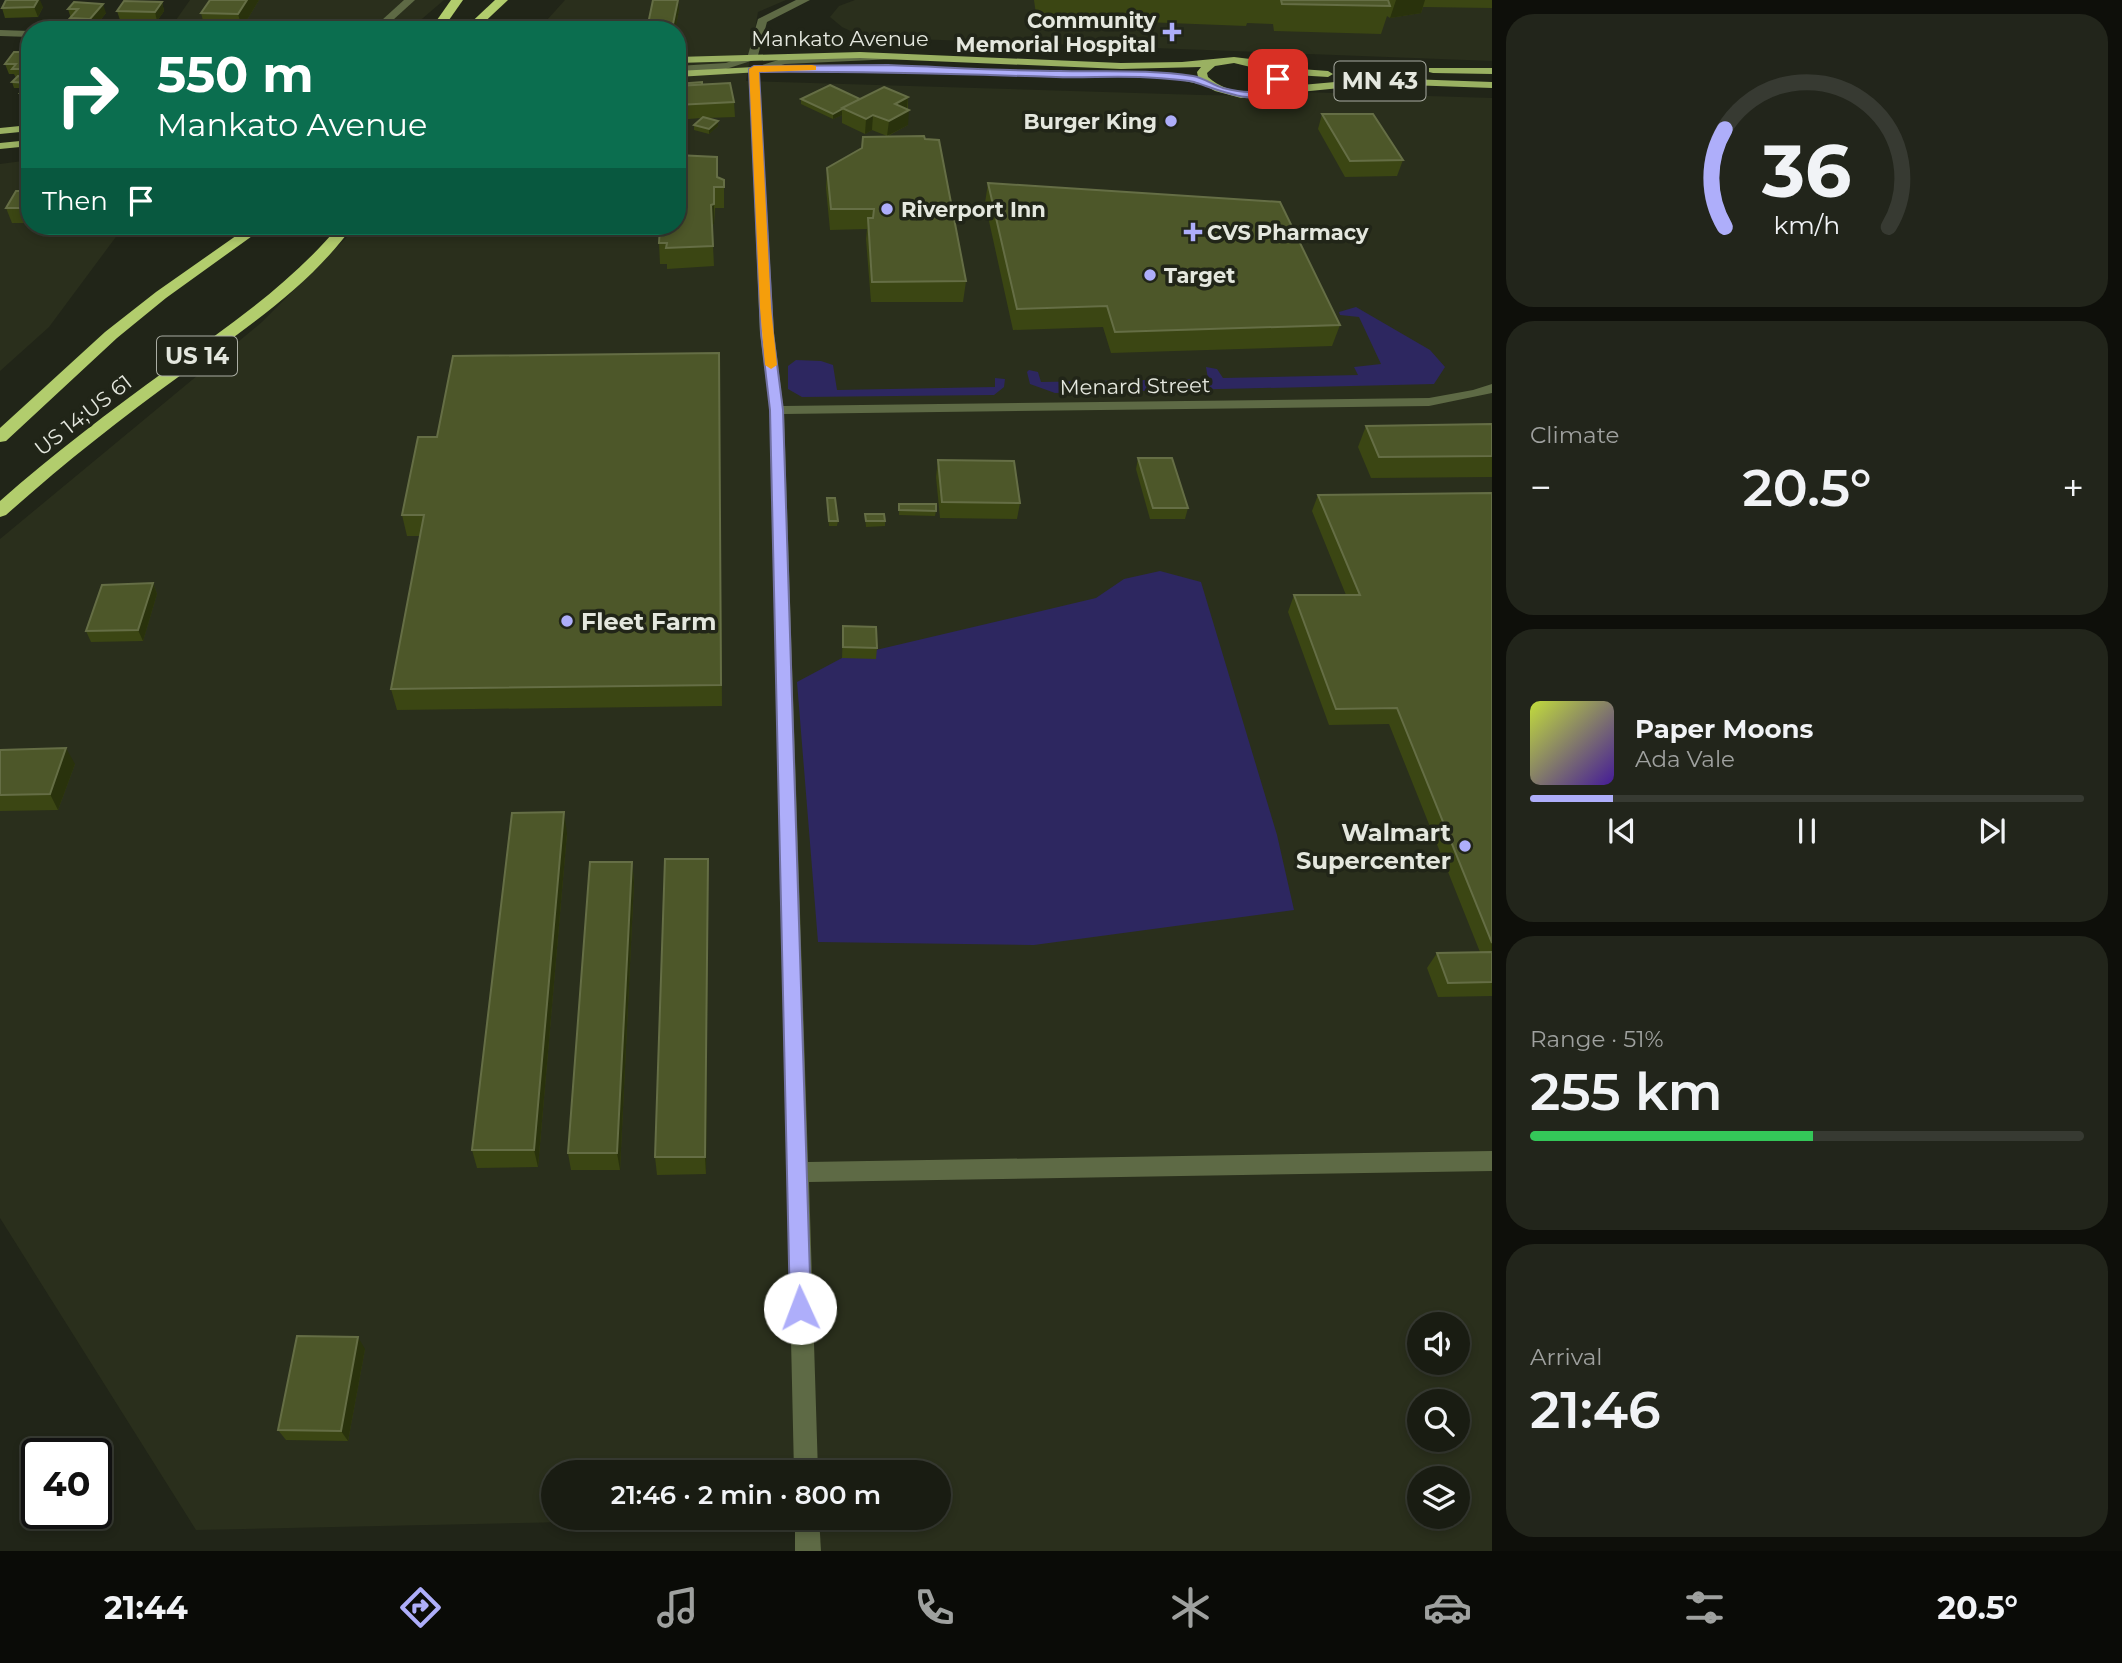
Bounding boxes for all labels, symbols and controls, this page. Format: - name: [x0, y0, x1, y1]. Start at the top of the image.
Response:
- place label: Community Memorial Hospital: [956, 8, 1156, 57]
- marker: Community Memorial Hospital: [1162, 22, 1182, 42]
- street label: Mankato Avenue: [751, 26, 929, 51]
- text: 550 m: [157, 45, 314, 104]
- icon: right: [42, 49, 133, 140]
- pin: [1248, 49, 1308, 109]
- icon: arrive: [1259, 60, 1297, 98]
- road number: MN 43: [1334, 61, 1426, 100]
- text: Mankato Avenue: [157, 105, 427, 144]
- place label: Burger King: [1024, 109, 1157, 134]
- marker: Burger King: [1163, 113, 1179, 129]
- text: 36: [1761, 127, 1852, 215]
- icon: arrive: [122, 182, 160, 220]
- text: Then: [42, 185, 108, 217]
- place label: Riverport Inn: [901, 197, 1046, 222]
- marker: Riverport Inn: [879, 201, 895, 217]
- text: km/h: [1774, 210, 1840, 240]
- place label: CVS Pharmacy: [1207, 220, 1369, 245]
- marker: CVS Pharmacy: [1185, 224, 1201, 240]
- place label: Target: [1164, 263, 1235, 288]
- marker: Target: [1142, 267, 1158, 283]
- road number: US 14: [157, 336, 237, 376]
- street label: US 14;US 61: [29, 369, 137, 461]
- street label: Menard Street: [1059, 372, 1211, 400]
- text: Climate: [1530, 421, 1619, 449]
- text: 20.5°: [1743, 456, 1871, 519]
- text: −: [1530, 464, 1552, 511]
- text: +: [2062, 464, 2084, 511]
- place label: Fleet Farm: [581, 607, 716, 636]
- marker: Fleet Farm: [559, 613, 575, 629]
- text: Paper Moons: [1635, 713, 1813, 745]
- text: Ada Vale: [1635, 745, 1735, 773]
- icon: previous: [1603, 812, 1641, 850]
- icon: pause: [1788, 812, 1826, 850]
- icon: next: [1973, 812, 2011, 850]
- place label: Walmart Supercenter: [1296, 818, 1452, 875]
- marker: Walmart Supercenter: [1457, 838, 1473, 854]
- text: Range · 51%: [1530, 1025, 1664, 1053]
- text: 255 km: [1530, 1060, 1723, 1123]
- position arrow: [763, 1271, 837, 1345]
- map controls: [1407, 1312, 1470, 1529]
- button: sound: [1407, 1312, 1470, 1375]
- text: Arrival: [1530, 1343, 1603, 1371]
- text: 21:46: [1530, 1378, 1661, 1441]
- button: search: [1407, 1389, 1470, 1452]
- speed limit sign: 40: [21, 1438, 112, 1529]
- button: layers: [1407, 1466, 1470, 1529]
- text: 21:46 · 2 min · 800 m: [611, 1479, 881, 1511]
- icon: directions: [396, 1583, 445, 1632]
- icon: music: [653, 1583, 702, 1632]
- icon: phone: [910, 1583, 959, 1632]
- icon: climate: [1166, 1583, 1215, 1632]
- icon: car: [1423, 1583, 1472, 1632]
- icon: filters: [1680, 1583, 1729, 1632]
- text: 21:44: [104, 1588, 188, 1627]
- text: 20.5°: [1937, 1588, 2018, 1627]

